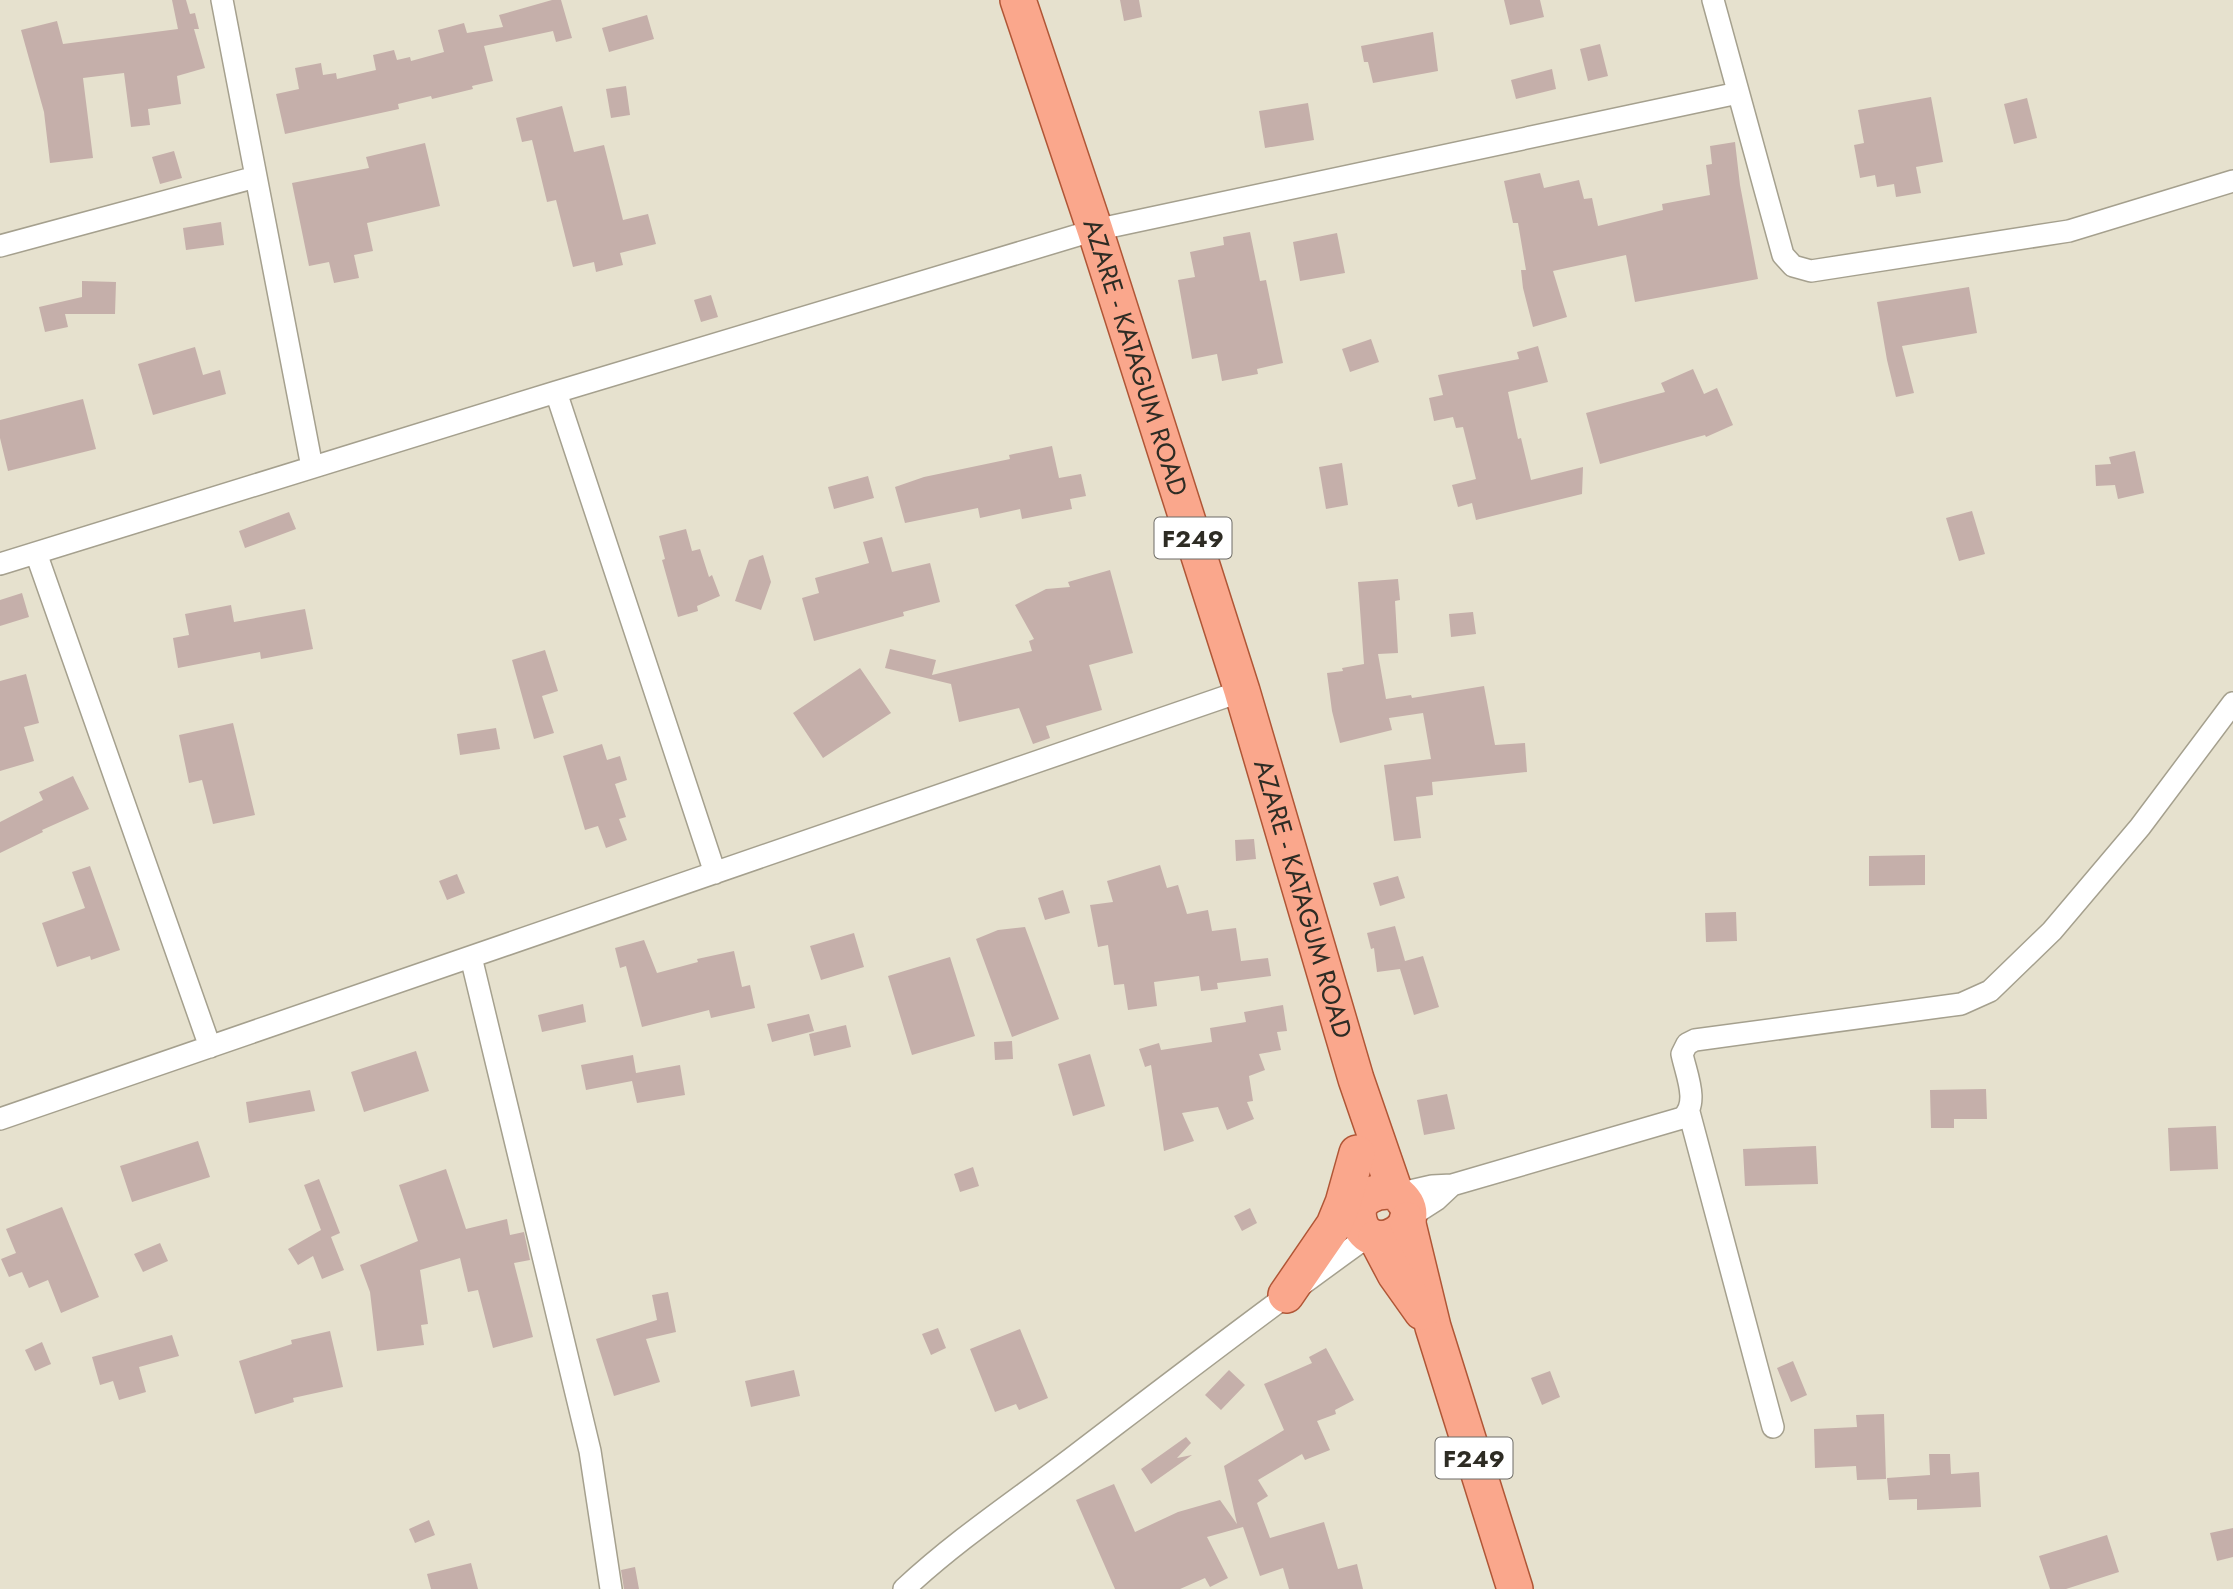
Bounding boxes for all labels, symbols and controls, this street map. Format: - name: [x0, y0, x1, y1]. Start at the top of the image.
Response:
- street label: AZARE - KATAGUM ROAD: [1073, 214, 1198, 501]
- road number: F249: [1154, 518, 1232, 558]
- street label: AZARE - KATAGUM ROAD: [1244, 755, 1362, 1043]
- road number: F249: [1436, 1438, 1512, 1478]

